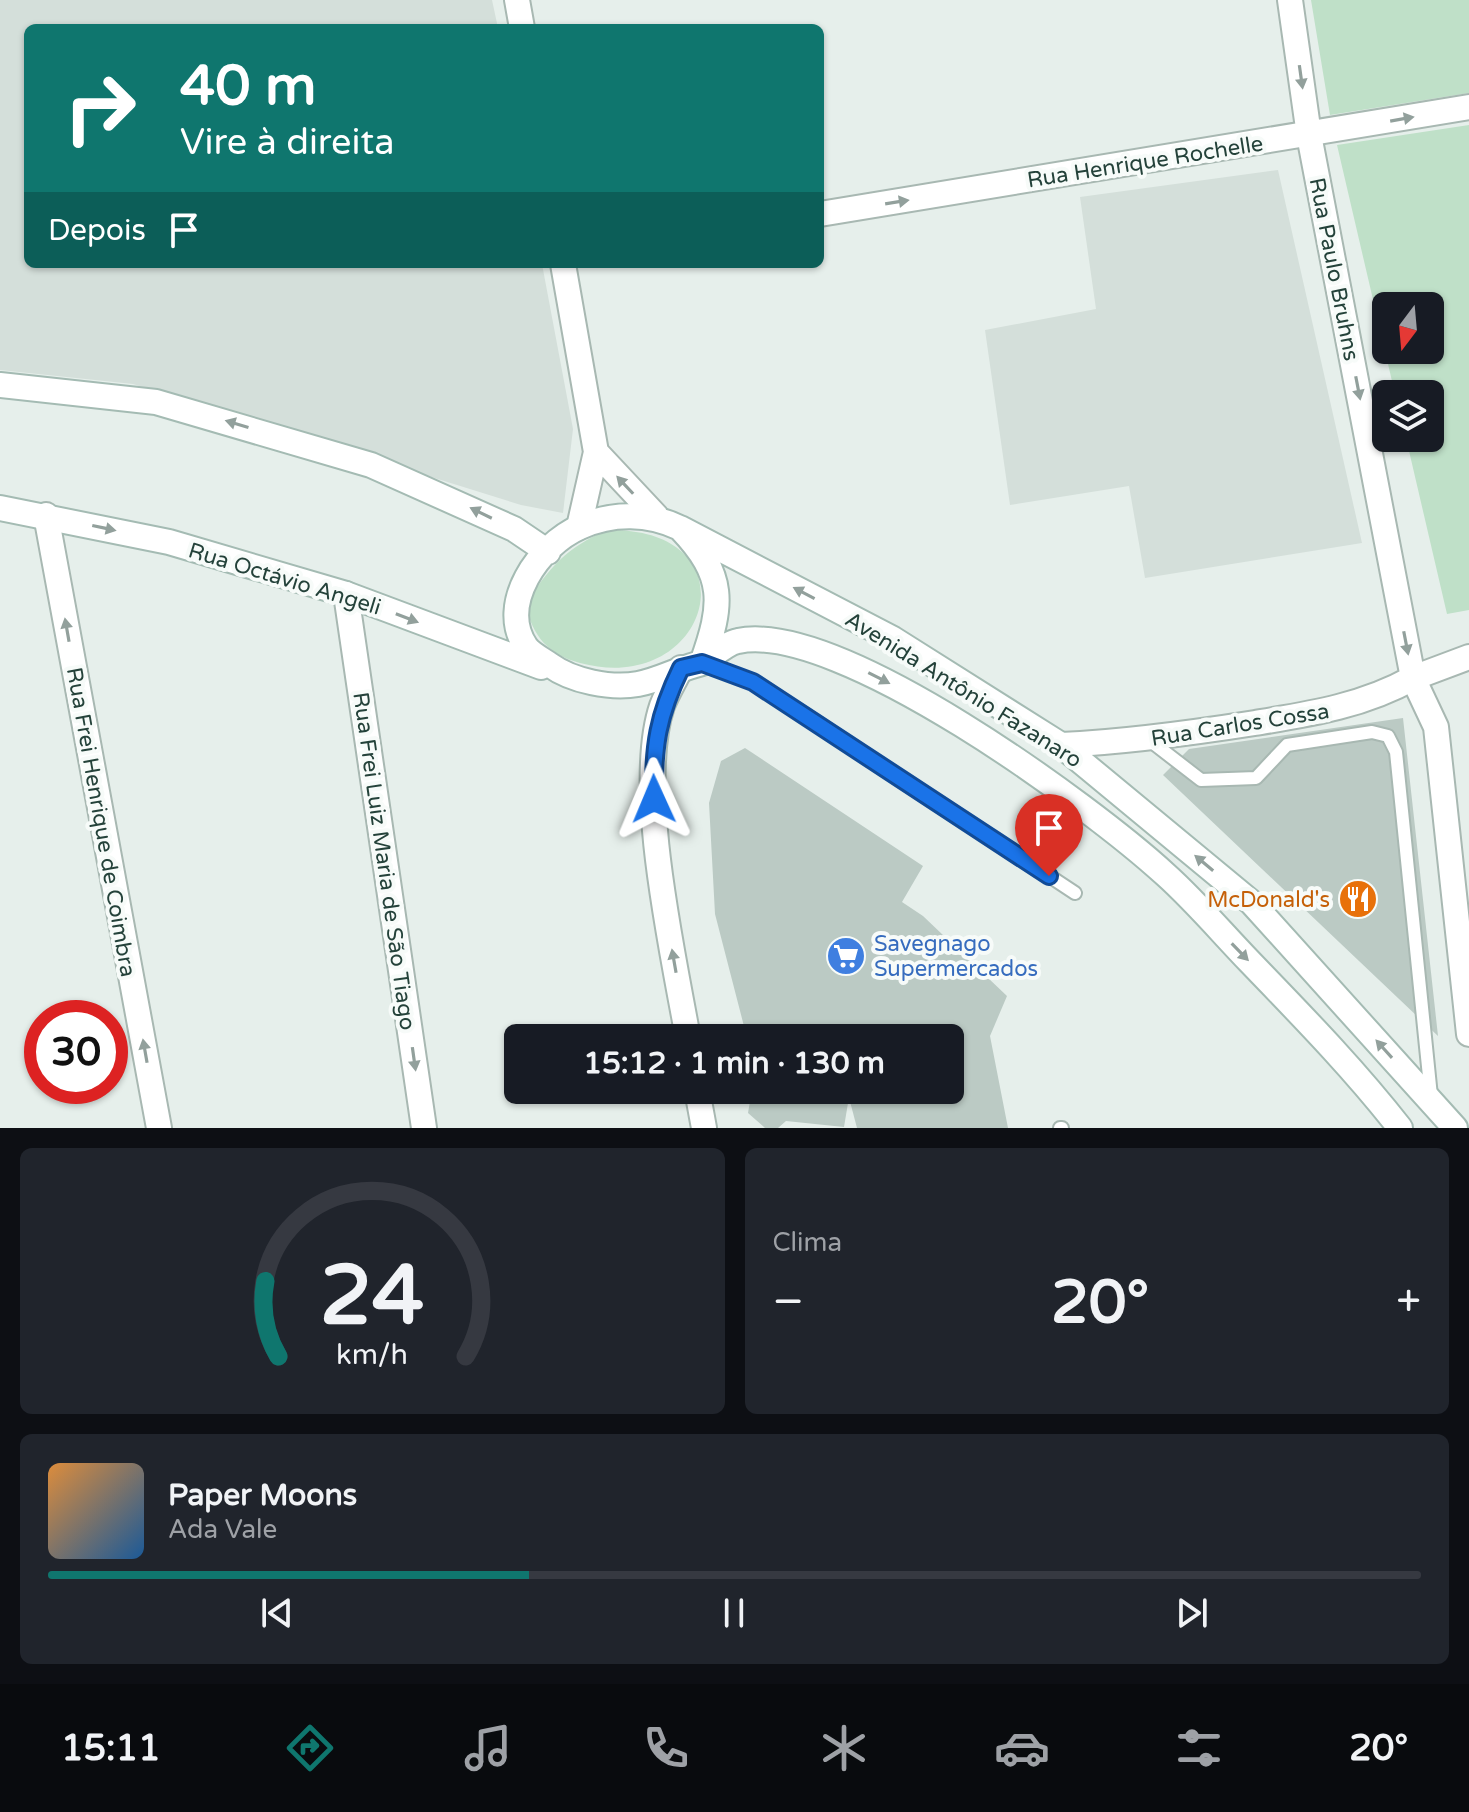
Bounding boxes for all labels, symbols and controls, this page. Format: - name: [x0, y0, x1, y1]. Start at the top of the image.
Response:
- text: 40 m: [180, 53, 316, 120]
- icon: right: [48, 56, 152, 160]
- one-way arrow: [1295, 65, 1308, 90]
- one-way arrow: [1390, 112, 1415, 124]
- text: Vire à direita: [180, 121, 394, 164]
- street label: Rua Henrique Rochelle: [1025, 130, 1265, 193]
- street label: Rua Paulo Bruhns: [1304, 175, 1365, 363]
- one-way arrow: [885, 195, 910, 207]
- icon: arrive: [162, 208, 206, 252]
- text: Depois: [48, 212, 146, 249]
- north arrow: [1372, 292, 1444, 364]
- map controls: [1372, 292, 1444, 452]
- one-way arrow: [1352, 376, 1364, 401]
- button: layers: [1372, 380, 1444, 452]
- one-way arrow: [225, 417, 249, 430]
- one-way arrow: [616, 476, 634, 495]
- one-way arrow: [469, 506, 492, 520]
- one-way arrow: [92, 522, 117, 535]
- street label: Rua Octávio Angeli: [185, 537, 384, 621]
- one-way arrow: [793, 586, 815, 600]
- street label: Avenida Antônio Fazanaro: [840, 606, 1087, 773]
- one-way arrow: [395, 612, 419, 625]
- one-way arrow: [61, 618, 73, 643]
- one-way arrow: [1401, 631, 1413, 656]
- street label: Rua Frei Henrique de Coimbra: [61, 665, 141, 979]
- one-way arrow: [868, 670, 890, 684]
- street label: Rua Frei Luiz Maria de São Tiago: [347, 691, 421, 1032]
- street label: Rua Carlos Cossa: [1149, 698, 1331, 752]
- position arrow: [612, 757, 696, 841]
- pin: [1015, 794, 1083, 876]
- icon: arrive: [1027, 806, 1071, 850]
- one-way arrow: [1194, 855, 1214, 872]
- restaurant icon: McDonald's: [1337, 878, 1379, 920]
- place label: McDonald's: [1207, 887, 1330, 913]
- place label: Savegnago Supermercados: [874, 931, 1038, 982]
- supermarket icon: Savegnago Supermercados: [825, 935, 867, 977]
- one-way arrow: [1231, 942, 1249, 961]
- one-way arrow: [668, 948, 680, 973]
- speed limit sign: 30: [24, 1000, 128, 1104]
- one-way arrow: [138, 1039, 150, 1064]
- one-way arrow: [1376, 1040, 1393, 1060]
- text: 15:12 · 1 min · 130 m: [583, 1045, 885, 1082]
- one-way arrow: [408, 1047, 421, 1072]
- text: Clima: [773, 1227, 842, 1258]
- text: 24: [320, 1247, 424, 1347]
- text: 20°: [1051, 1267, 1149, 1339]
- text: −: [773, 1276, 804, 1329]
- text: +: [1396, 1276, 1421, 1329]
- text: km/h: [336, 1338, 408, 1372]
- text: Paper Moons: [168, 1477, 357, 1514]
- text: Ada Vale: [168, 1514, 277, 1545]
- icon: previous: [255, 1591, 299, 1635]
- icon: pause: [712, 1591, 756, 1635]
- icon: next: [1170, 1591, 1214, 1635]
- icon: directions: [282, 1720, 338, 1776]
- icon: music: [460, 1720, 516, 1776]
- icon: phone: [638, 1720, 694, 1776]
- icon: climate: [816, 1720, 872, 1776]
- icon: car: [994, 1720, 1050, 1776]
- icon: filters: [1171, 1720, 1227, 1776]
- text: 15:11: [61, 1727, 161, 1770]
- text: 20°: [1349, 1727, 1408, 1770]

